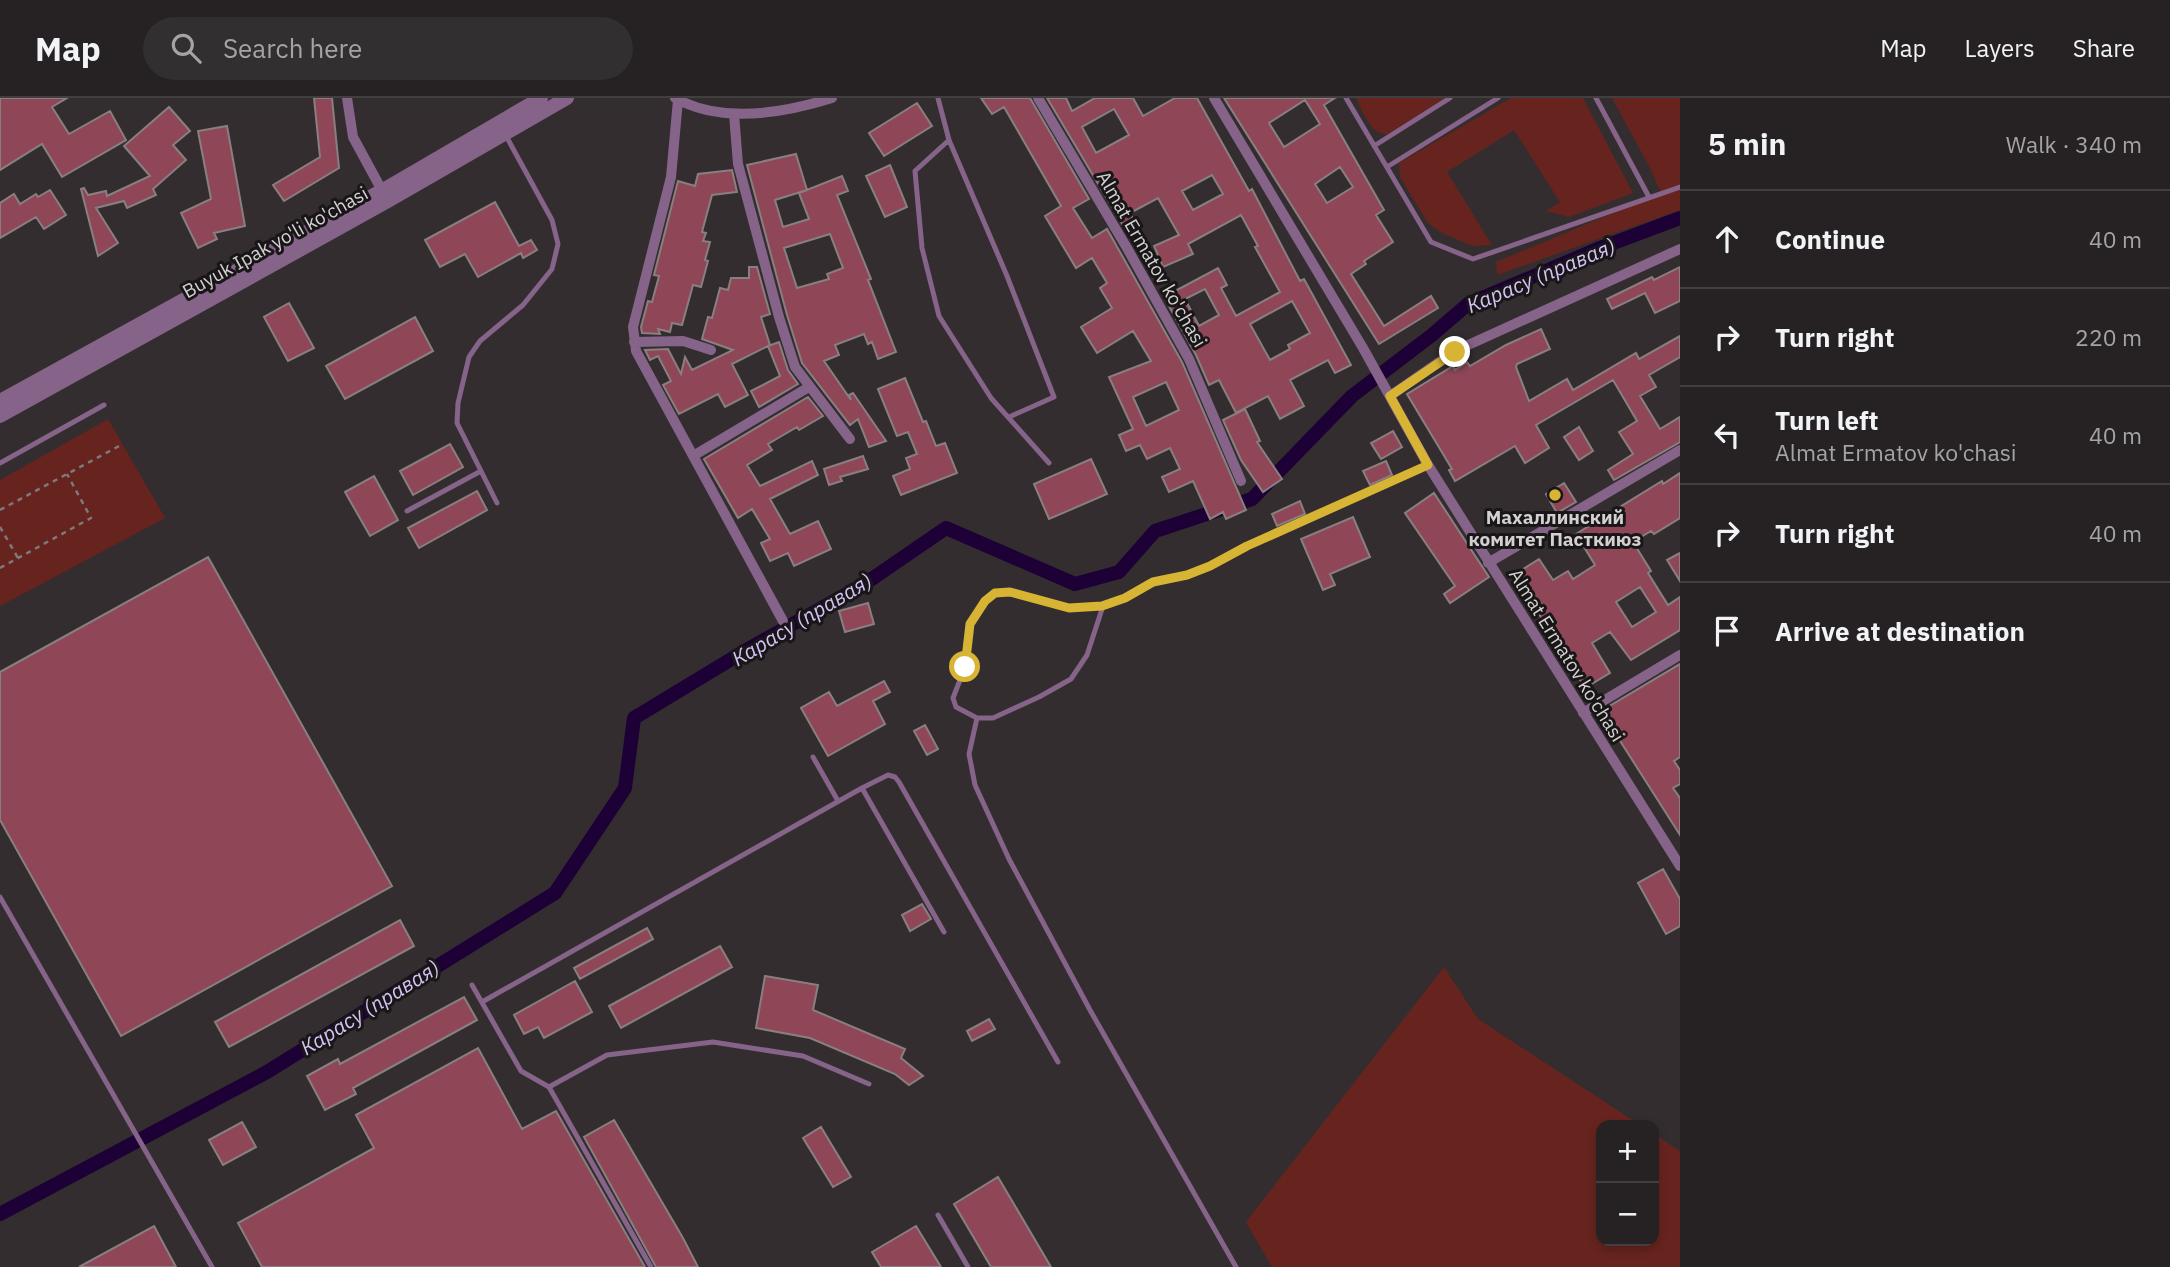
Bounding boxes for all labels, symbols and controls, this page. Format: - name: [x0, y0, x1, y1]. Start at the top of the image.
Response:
- search box: [143, 17, 633, 80]
- text: Map: [35, 27, 101, 70]
- icon: search: [167, 29, 205, 67]
- text: Search here: [223, 31, 362, 65]
- text: Map: [1880, 32, 1927, 64]
- text: Layers: [1965, 32, 2035, 64]
- text: Share: [2073, 32, 2135, 64]
- text: 5 min: [1708, 124, 1786, 163]
- text: Walk · 340 m: [2006, 129, 2142, 159]
- street label: Almat Ermatov ko'chasi: [1092, 167, 1212, 351]
- street label: Buyuk Ipak yo'li ko'chasi: [178, 181, 372, 303]
- icon: ahead: [1708, 220, 1746, 258]
- text: Continue: [1775, 222, 1885, 256]
- text: 40 m: [2089, 224, 2142, 254]
- water label: Карасу (правая): [1462, 231, 1619, 319]
- icon: right: [1708, 318, 1746, 356]
- text: Turn right: [1775, 320, 1894, 354]
- text: 220 m: [2075, 322, 2142, 352]
- route end: [1439, 336, 1470, 367]
- text: Turn left: [1775, 403, 1878, 437]
- icon: left: [1708, 416, 1746, 454]
- text: 40 m: [2089, 420, 2142, 450]
- text: Almat Ermatov ko'chasi: [1775, 437, 2017, 467]
- marker: Махаллинский комитет Пасткиюз: [1547, 487, 1563, 503]
- place label: Махаллинский комитет Пасткиюз: [1469, 505, 1641, 551]
- icon: right: [1708, 514, 1746, 552]
- text: Turn right: [1775, 516, 1894, 550]
- text: 40 m: [2089, 518, 2142, 548]
- street label: Almat Ermatov ko'chasi: [1504, 564, 1630, 746]
- water label: Карасу (правая): [726, 566, 877, 672]
- icon: arrive: [1708, 612, 1746, 650]
- text: Arrive at destination: [1775, 614, 2025, 648]
- route start: [949, 651, 980, 682]
- water label: Карасу (правая): [295, 953, 444, 1061]
- map controls: [1596, 1120, 1659, 1246]
- button: +: [1596, 1120, 1659, 1183]
- button: −: [1596, 1183, 1659, 1246]

